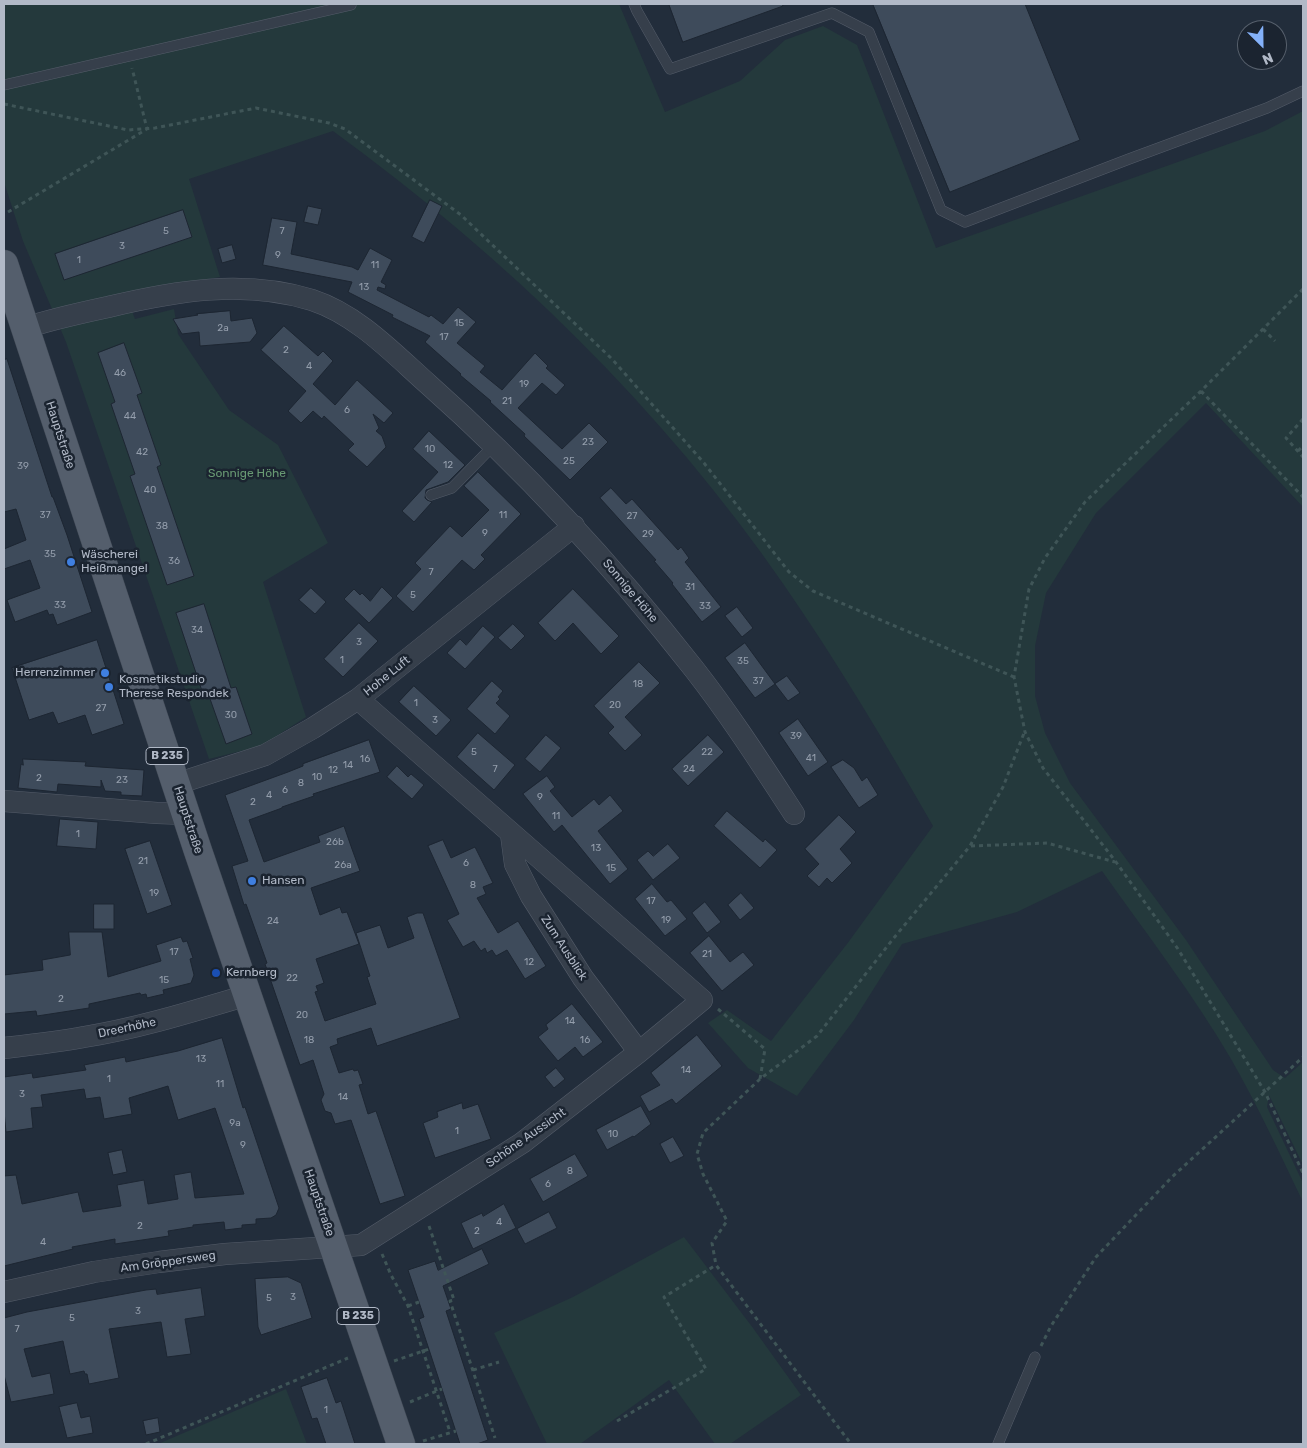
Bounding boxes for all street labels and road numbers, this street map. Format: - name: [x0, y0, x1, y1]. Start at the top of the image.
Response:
- street label: Hauptstraße: [42, 400, 78, 470]
- street label: Sonnige Höhe: [599, 556, 661, 626]
- street label: Hohe Luft: [361, 653, 413, 699]
- road number: B 235: [146, 748, 188, 764]
- street label: Hauptstraße: [170, 785, 206, 855]
- street label: Zum Ausblick: [538, 913, 590, 983]
- street label: Dreerhöhe: [97, 1015, 157, 1041]
- street label: Schöne Aussicht: [483, 1105, 569, 1171]
- street label: Hauptstraße: [301, 1168, 337, 1238]
- street label: Am Gröppersweg: [119, 1248, 217, 1276]
- road number: B 235: [337, 1308, 379, 1324]

